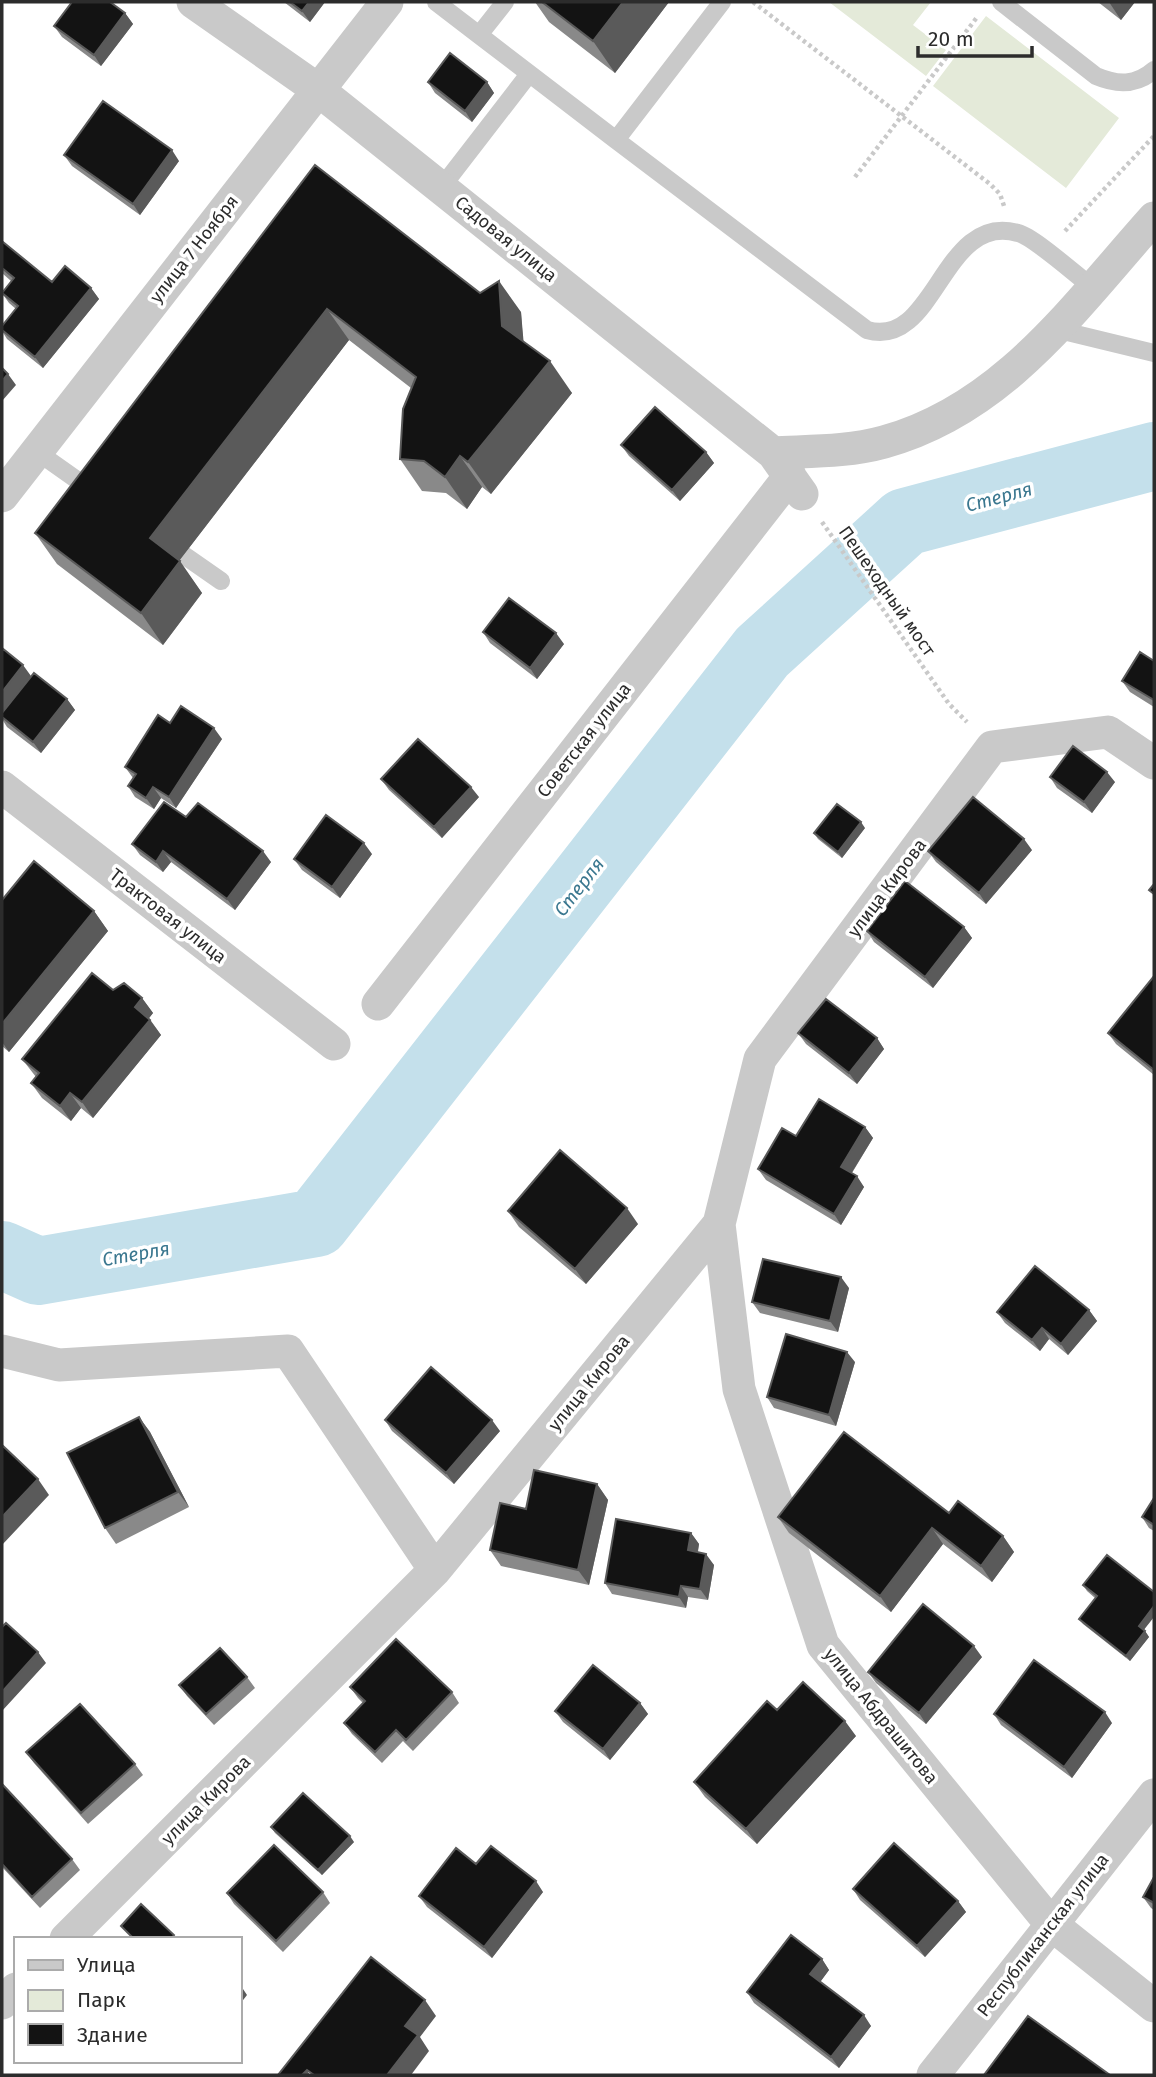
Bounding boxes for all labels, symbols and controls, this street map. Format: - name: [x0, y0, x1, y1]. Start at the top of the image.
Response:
- scale bar: [918, 14, 1032, 58]
- text: 20 m: [928, 26, 974, 52]
- street label: улица 7 Ноября: [145, 191, 243, 307]
- street label: Садовая улица: [451, 191, 561, 287]
- water label: Стерля: [963, 477, 1035, 517]
- street label: Пешеходный мост: [834, 522, 941, 661]
- street label: Советская улица: [532, 678, 636, 802]
- street label: улица Кирова: [843, 835, 931, 941]
- water label: Стерля: [549, 853, 609, 921]
- street label: Трактовая улица: [105, 864, 231, 968]
- water label: Стерля: [100, 1237, 172, 1271]
- street label: улица Кирова: [544, 1330, 634, 1436]
- street label: улица Абдрашитова: [819, 1643, 943, 1789]
- street label: улица Кирова: [157, 1751, 255, 1849]
- street label: Республиканская улица: [972, 1849, 1114, 2021]
- legend: [14, 1937, 242, 2063]
- text: Улица: [77, 1952, 136, 1978]
- text: Парк: [77, 1987, 126, 2013]
- text: Здание: [77, 2022, 148, 2048]

